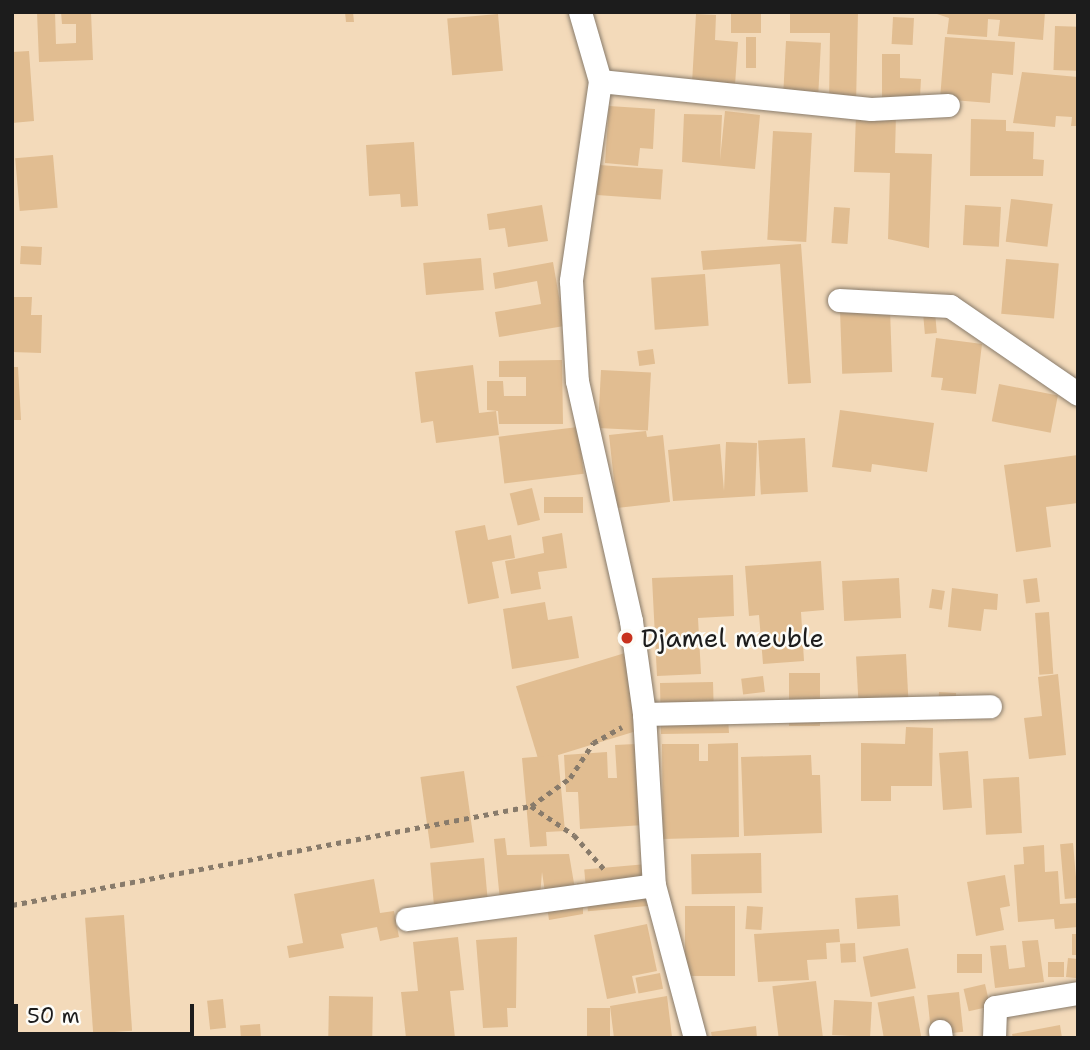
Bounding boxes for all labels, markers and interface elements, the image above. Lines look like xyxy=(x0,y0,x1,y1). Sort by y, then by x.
place label: Djamel meuble xyxy=(641,622,824,654)
marker: Djamel meuble xyxy=(619,630,635,646)
scale bar xyxy=(18,990,198,1034)
text: 50 m xyxy=(27,1002,80,1030)

